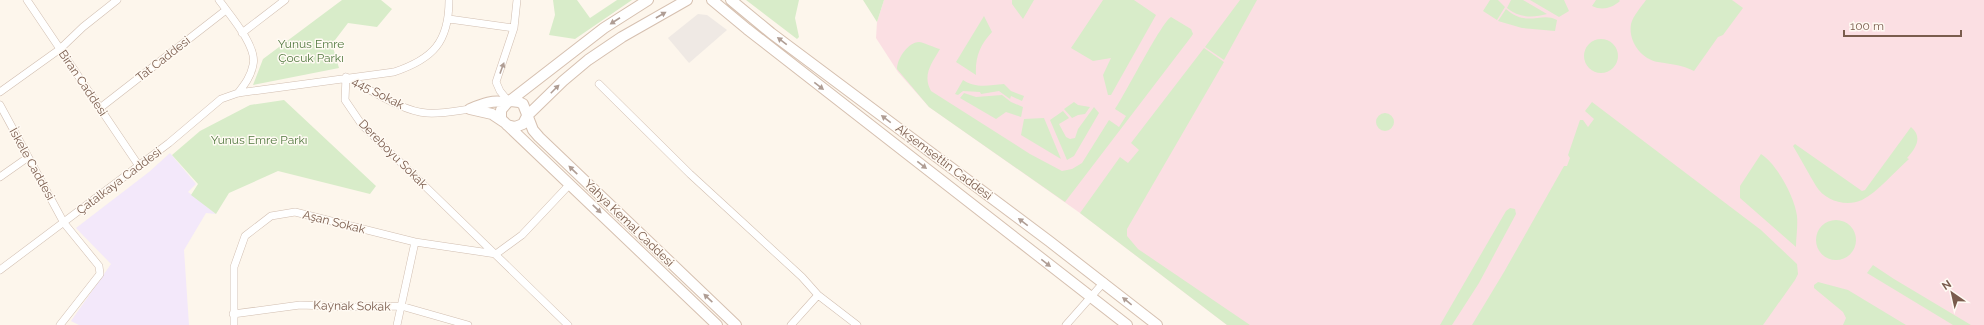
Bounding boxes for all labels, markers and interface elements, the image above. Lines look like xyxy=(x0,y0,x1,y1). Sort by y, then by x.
one-way arrow xyxy=(655,11,667,18)
scale bar xyxy=(1844,12,1961,38)
one-way arrow xyxy=(610,17,620,25)
text: 100 m xyxy=(1850,19,1884,33)
street label: Tat Caddesi xyxy=(133,34,193,84)
park label: Yunus Emre Çocuk Parkı xyxy=(278,37,344,65)
one-way arrow xyxy=(776,37,787,45)
street label: Biran Caddesi xyxy=(56,47,110,119)
one-way arrow xyxy=(499,61,505,73)
street label: 445 Sokak xyxy=(350,74,407,112)
one-way arrow xyxy=(814,81,825,90)
one-way arrow xyxy=(550,84,560,94)
one-way arrow xyxy=(880,115,891,123)
street label: Dereboyu Sokak xyxy=(356,117,431,192)
street label: Akşemsettin Caddesi xyxy=(893,121,995,203)
street label: İskele Caddesi xyxy=(6,125,58,203)
park label: Yunus Emre Parkı xyxy=(211,133,307,147)
street label: Çatalkaya Caddesi xyxy=(74,145,164,217)
one-way arrow xyxy=(916,161,927,170)
one-way arrow xyxy=(568,165,578,175)
street label: Yahya Kemal Caddesi xyxy=(581,177,677,269)
one-way arrow xyxy=(592,204,602,214)
street label: Aşan Sokak xyxy=(301,207,367,237)
one-way arrow xyxy=(1018,218,1029,226)
one-way arrow xyxy=(1040,259,1051,268)
north arrow xyxy=(1932,273,1972,313)
text: N xyxy=(1940,277,1954,293)
one-way arrow xyxy=(703,293,713,303)
one-way arrow xyxy=(1121,296,1132,305)
street label: Kaynak Sokak xyxy=(313,298,391,314)

